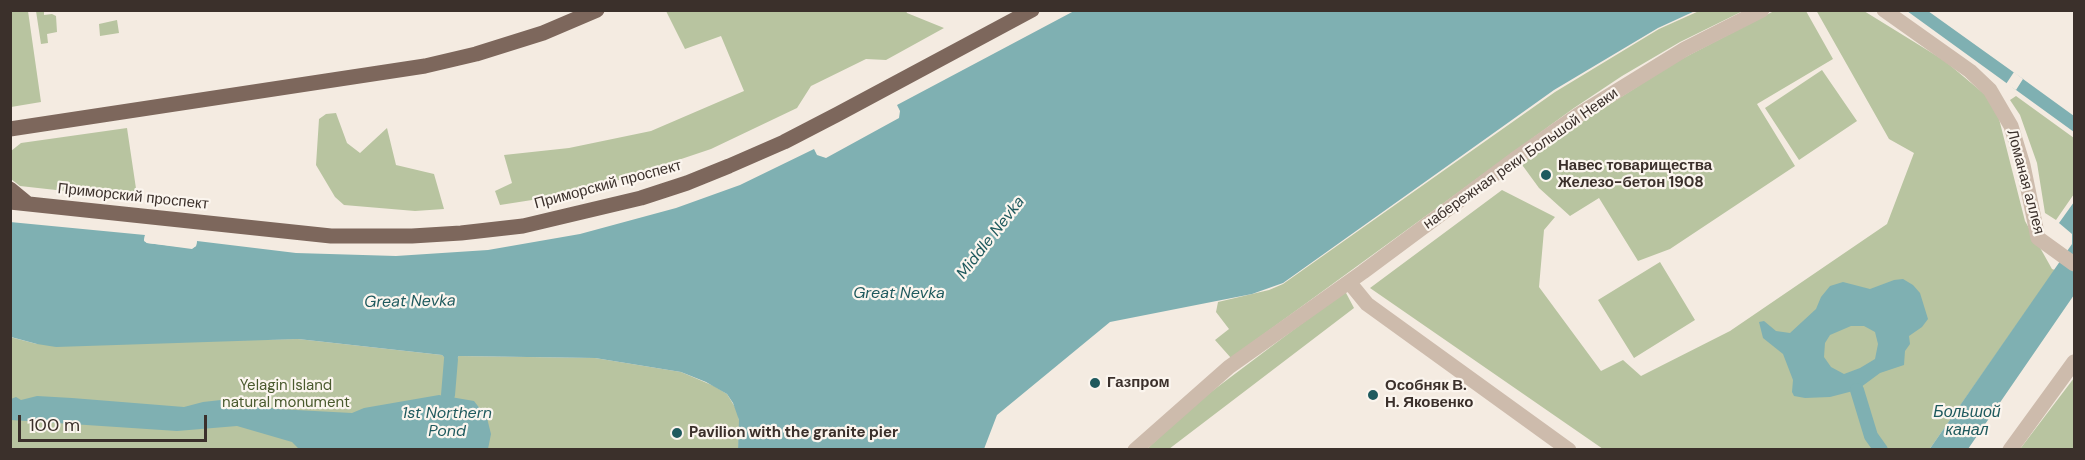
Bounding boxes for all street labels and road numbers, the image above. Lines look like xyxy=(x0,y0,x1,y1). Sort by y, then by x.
street label: набережная реки Большой Невки xyxy=(1420,85,1622,233)
street label: Ломаная аллея xyxy=(2002,128,2048,236)
street label: Приморский проспект xyxy=(532,157,684,213)
street label: Приморский проспект xyxy=(57,180,209,214)

